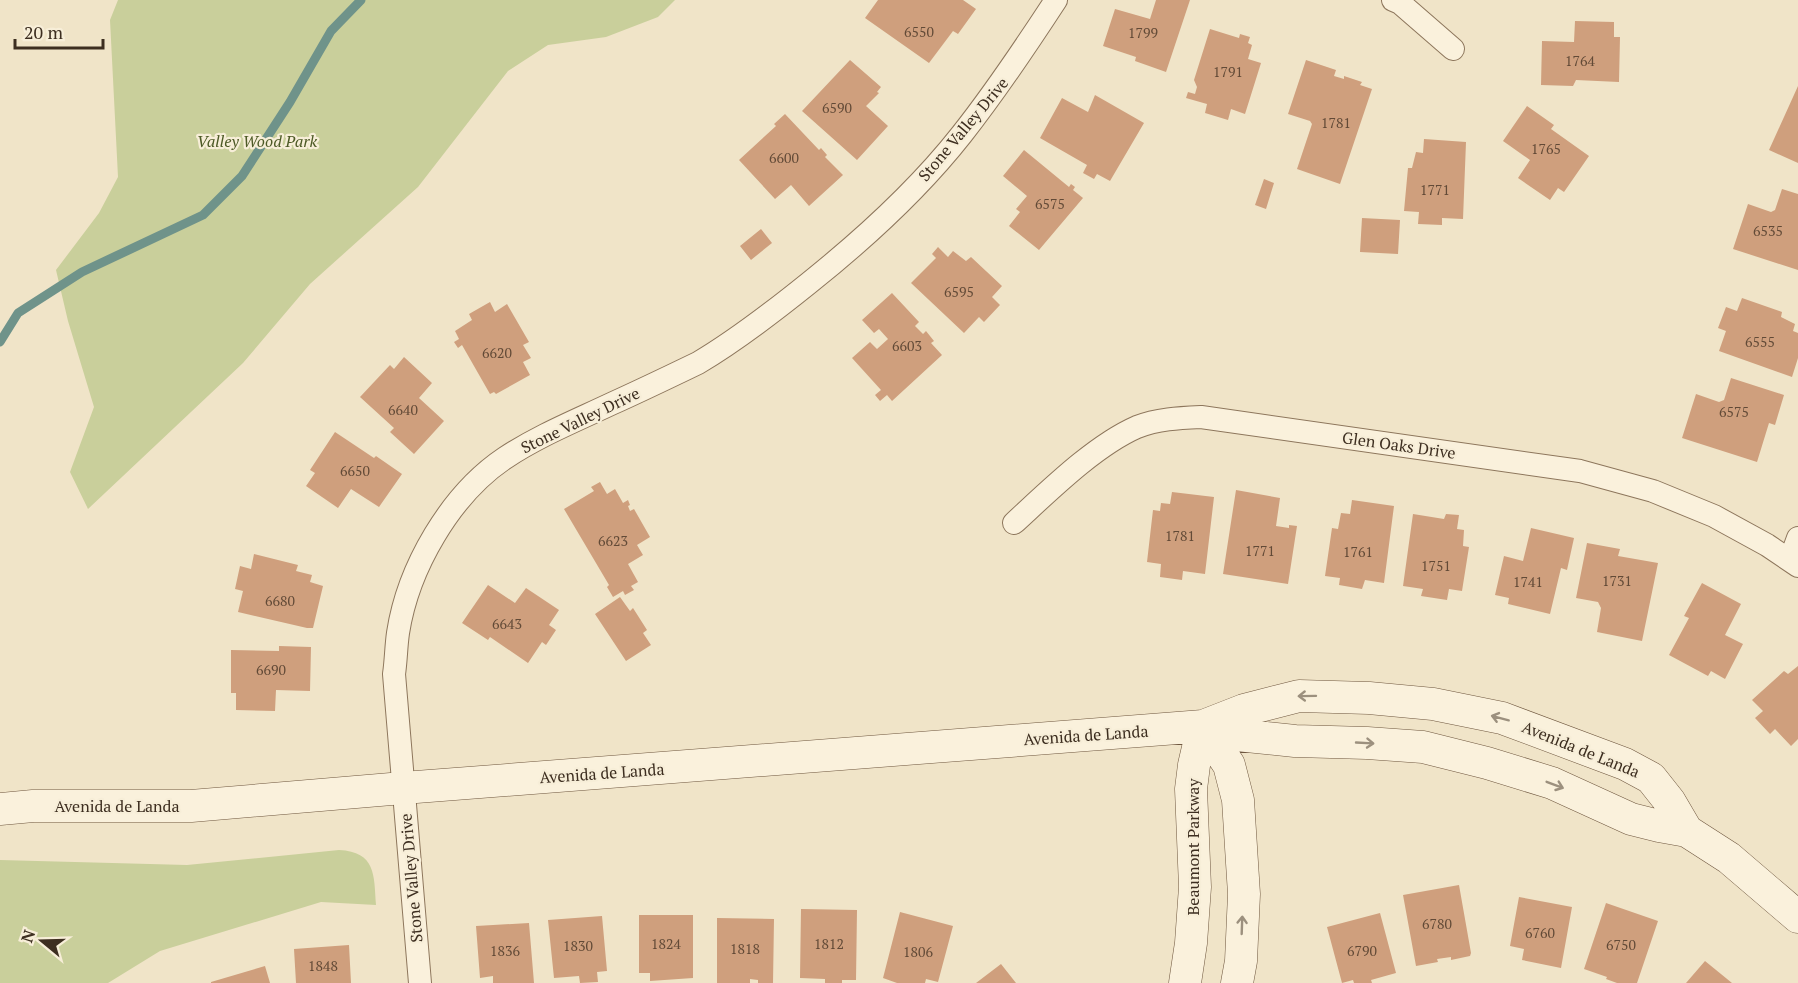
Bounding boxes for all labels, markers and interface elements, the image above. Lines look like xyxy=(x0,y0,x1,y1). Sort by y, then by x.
scale bar xyxy=(15,12,104,50)
text: 20 m xyxy=(24,20,64,44)
house number: 6550 xyxy=(904,22,934,41)
house number: 1799 xyxy=(1128,23,1158,42)
house number: 1764 xyxy=(1565,51,1595,70)
house number: 1791 xyxy=(1213,62,1243,81)
street label: Stone Valley Drive xyxy=(913,72,1013,186)
house number: 6590 xyxy=(822,98,852,117)
house number: 1781 xyxy=(1321,113,1351,132)
park label: Valley Wood Park xyxy=(197,130,317,152)
house number: 1765 xyxy=(1531,139,1561,158)
house number: 6600 xyxy=(769,148,799,167)
house number: 1771 xyxy=(1420,180,1450,199)
house number: 6575 xyxy=(1035,194,1065,213)
house number: 6535 xyxy=(1753,221,1783,240)
house number: 6595 xyxy=(944,282,974,301)
house number: 6555 xyxy=(1745,332,1775,351)
house number: 6603 xyxy=(892,336,922,355)
house number: 6620 xyxy=(482,343,512,362)
street label: Stone Valley Drive xyxy=(517,382,643,458)
house number: 6640 xyxy=(388,400,418,419)
house number: 6575 xyxy=(1719,402,1749,421)
street label: Glen Oaks Drive xyxy=(1341,426,1457,464)
house number: 6650 xyxy=(340,461,370,480)
house number: 1781 xyxy=(1165,526,1195,545)
house number: 6623 xyxy=(598,531,628,550)
house number: 1771 xyxy=(1245,541,1275,560)
house number: 1761 xyxy=(1343,542,1373,561)
house number: 1751 xyxy=(1421,556,1451,575)
house number: 1731 xyxy=(1602,571,1632,590)
house number: 1741 xyxy=(1513,572,1543,591)
house number: 6680 xyxy=(265,591,295,610)
house number: 6643 xyxy=(492,614,522,633)
house number: 6690 xyxy=(256,660,286,679)
one-way arrow xyxy=(1297,690,1317,702)
one-way arrow xyxy=(1491,712,1510,724)
street label: Avenida de Landa xyxy=(1519,715,1643,783)
street label: Avenida de Landa xyxy=(1023,720,1149,750)
one-way arrow xyxy=(1355,737,1375,748)
street label: Avenida de Landa xyxy=(539,758,665,788)
street label: Beaumont Parkway xyxy=(1182,778,1204,915)
one-way arrow xyxy=(1545,780,1564,791)
street label: Avenida de Landa xyxy=(55,795,179,817)
street label: Stone Valley Drive xyxy=(394,812,428,944)
north arrow xyxy=(12,911,72,971)
house number: 6780 xyxy=(1422,914,1452,933)
one-way arrow xyxy=(1237,915,1248,935)
house number: 6760 xyxy=(1525,923,1555,942)
text: N xyxy=(15,927,40,945)
house number: 1824 xyxy=(651,934,681,953)
house number: 1812 xyxy=(814,934,844,953)
house number: 6750 xyxy=(1606,935,1636,954)
house number: 1830 xyxy=(563,936,593,955)
house number: 1818 xyxy=(730,939,760,958)
house number: 1836 xyxy=(490,941,520,960)
house number: 6790 xyxy=(1347,941,1377,960)
house number: 1806 xyxy=(903,942,933,961)
house number: 1848 xyxy=(308,956,338,975)

